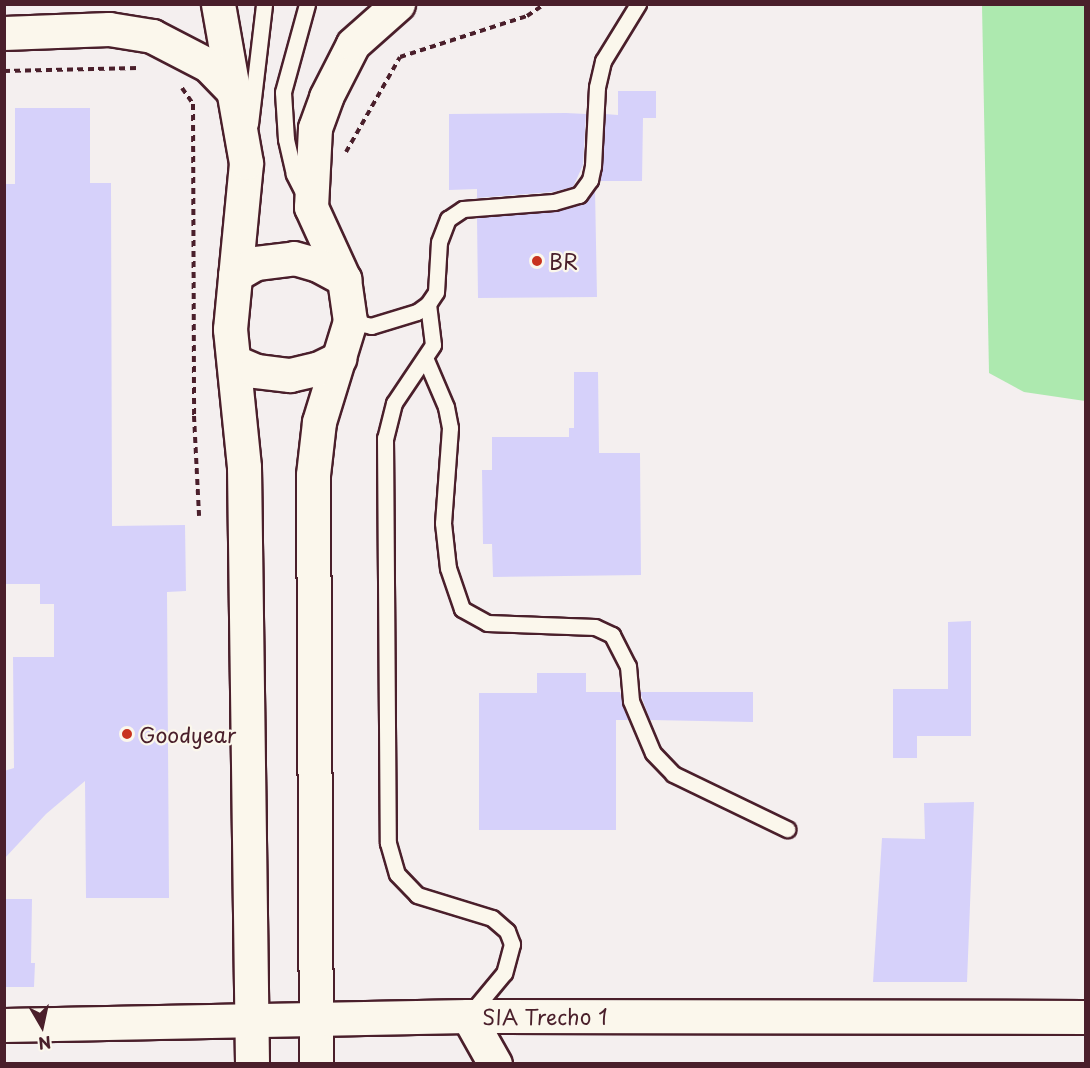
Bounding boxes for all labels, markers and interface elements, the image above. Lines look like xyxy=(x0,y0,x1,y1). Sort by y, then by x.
place label: BR xyxy=(549,248,578,274)
marker: BR xyxy=(530,254,544,268)
place label: Goodyear xyxy=(139,721,236,747)
marker: Goodyear xyxy=(120,727,134,741)
north arrow xyxy=(12,996,72,1056)
street label: SIA Trecho 1 xyxy=(482,1003,608,1029)
text: N xyxy=(37,1031,53,1057)

